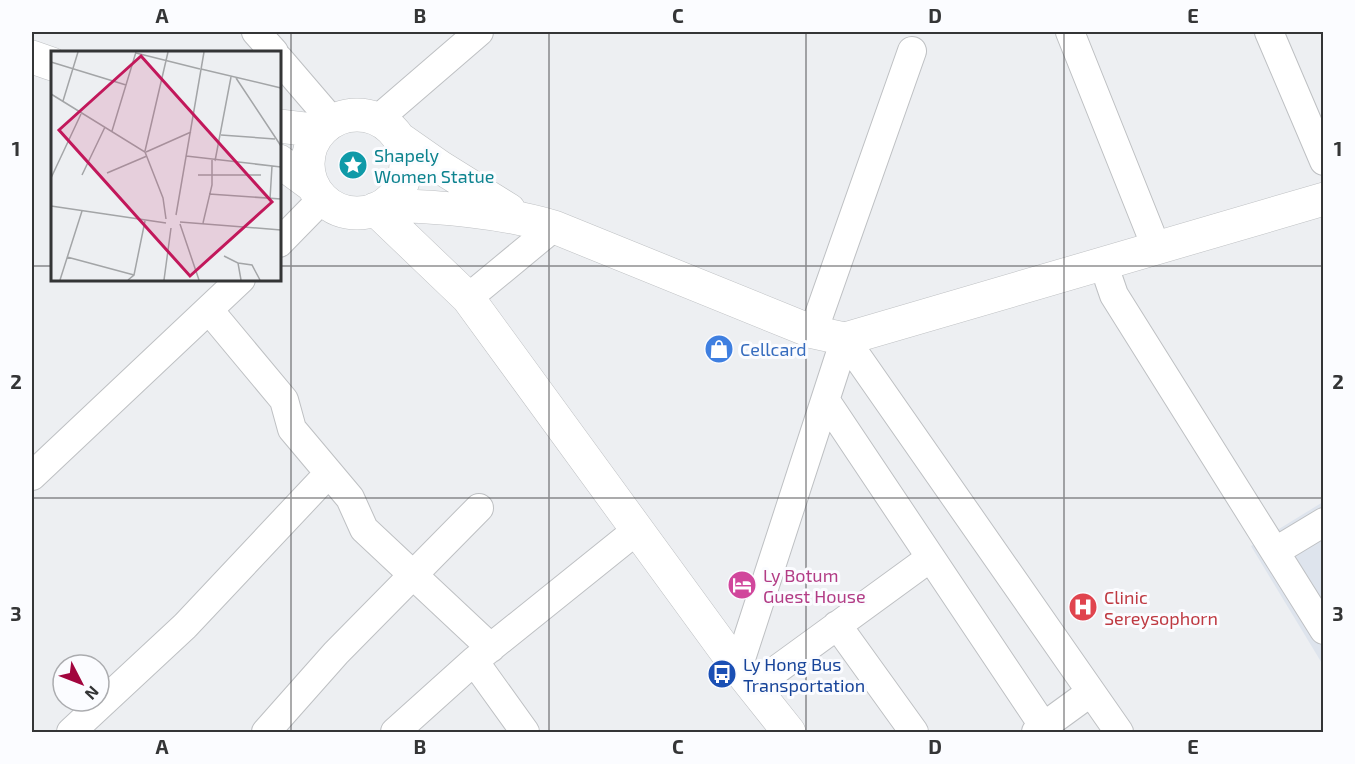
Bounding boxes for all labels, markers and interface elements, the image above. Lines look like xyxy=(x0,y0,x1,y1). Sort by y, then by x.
text: A xyxy=(155,3,169,27)
text: B xyxy=(414,3,426,27)
text: C xyxy=(672,3,684,27)
text: D xyxy=(928,3,942,27)
text: E xyxy=(1187,3,1199,27)
inset map xyxy=(51,51,280,280)
text: 1 xyxy=(12,136,20,160)
text: 1 xyxy=(1334,136,1342,160)
place label: Shapely Women Statue xyxy=(374,144,494,187)
place icon: Shapely Women Statue xyxy=(337,149,369,181)
shop icon: Cellcard xyxy=(703,333,735,365)
place label: Cellcard xyxy=(740,338,807,360)
text: 2 xyxy=(10,369,22,393)
text: 2 xyxy=(1332,369,1344,393)
place label: Ly Botum Guest House xyxy=(763,564,866,607)
hotel icon: Ly Botum Guest House xyxy=(726,569,758,601)
place label: Clinic Sereysophorn xyxy=(1104,586,1218,629)
hospital icon: Clinic Sereysophorn xyxy=(1067,591,1099,623)
text: 3 xyxy=(10,601,22,625)
text: 3 xyxy=(1332,601,1344,625)
north arrow xyxy=(51,653,111,713)
place label: Ly Hong Bus Transportation xyxy=(743,653,865,696)
bus stop icon: Ly Hong Bus Transportation xyxy=(706,658,738,690)
text: N xyxy=(82,683,103,704)
text: A xyxy=(155,734,169,758)
text: B xyxy=(414,734,426,758)
text: C xyxy=(672,734,684,758)
text: D xyxy=(928,734,942,758)
text: E xyxy=(1187,734,1199,758)

